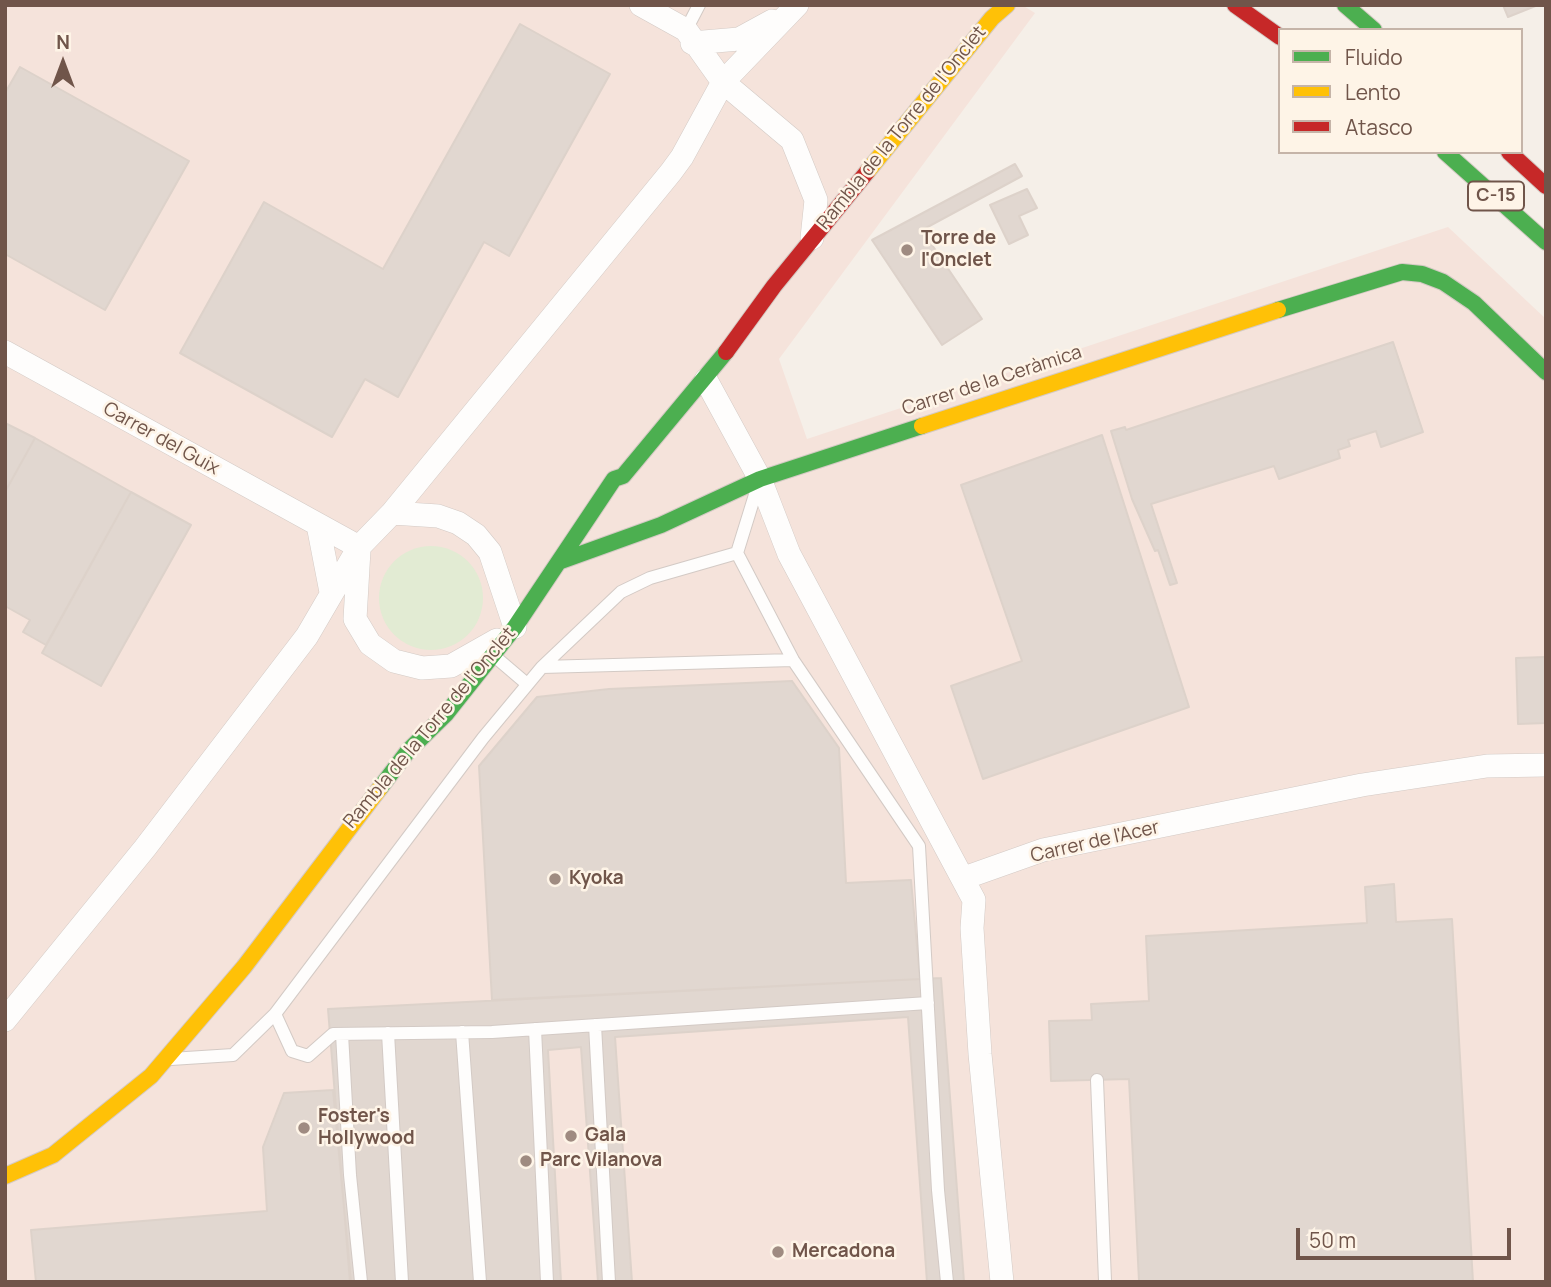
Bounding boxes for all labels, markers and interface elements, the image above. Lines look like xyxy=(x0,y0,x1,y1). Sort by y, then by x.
street label: Rambla de la Torre de l'Onclet xyxy=(813,22,991,234)
north arrow xyxy=(28,28,98,98)
legend xyxy=(1278,28,1523,154)
text: N xyxy=(56,29,70,55)
text: Fluido xyxy=(1345,43,1403,71)
text: Lento xyxy=(1345,78,1401,106)
text: Atasco xyxy=(1345,113,1413,141)
road number: C-15 xyxy=(1468,182,1524,210)
place label: Torre de l'Onclet xyxy=(921,228,996,272)
marker: Torre de l'Onclet xyxy=(899,242,915,258)
street label: Carrer de la Ceràmica xyxy=(899,341,1085,421)
street label: Carrer del Guix xyxy=(99,398,223,480)
street label: Rambla de la Torre de l'Onclet xyxy=(339,623,521,833)
street label: Carrer de l'Acer xyxy=(1028,816,1162,868)
place label: Kyoka xyxy=(569,868,624,890)
marker: Kyoka xyxy=(547,871,563,887)
place label: Foster's Hollywood xyxy=(318,1106,415,1150)
marker: Foster's Hollywood xyxy=(296,1120,312,1136)
place label: Gala xyxy=(585,1125,626,1147)
marker: Gala xyxy=(563,1128,579,1144)
place label: Parc Vilanova xyxy=(540,1150,662,1172)
marker: Parc Vilanova xyxy=(518,1153,534,1169)
scale bar xyxy=(1299,1214,1514,1258)
text: 50 m xyxy=(1309,1226,1356,1254)
place label: Mercadona xyxy=(792,1241,895,1263)
marker: Mercadona xyxy=(770,1244,786,1260)

